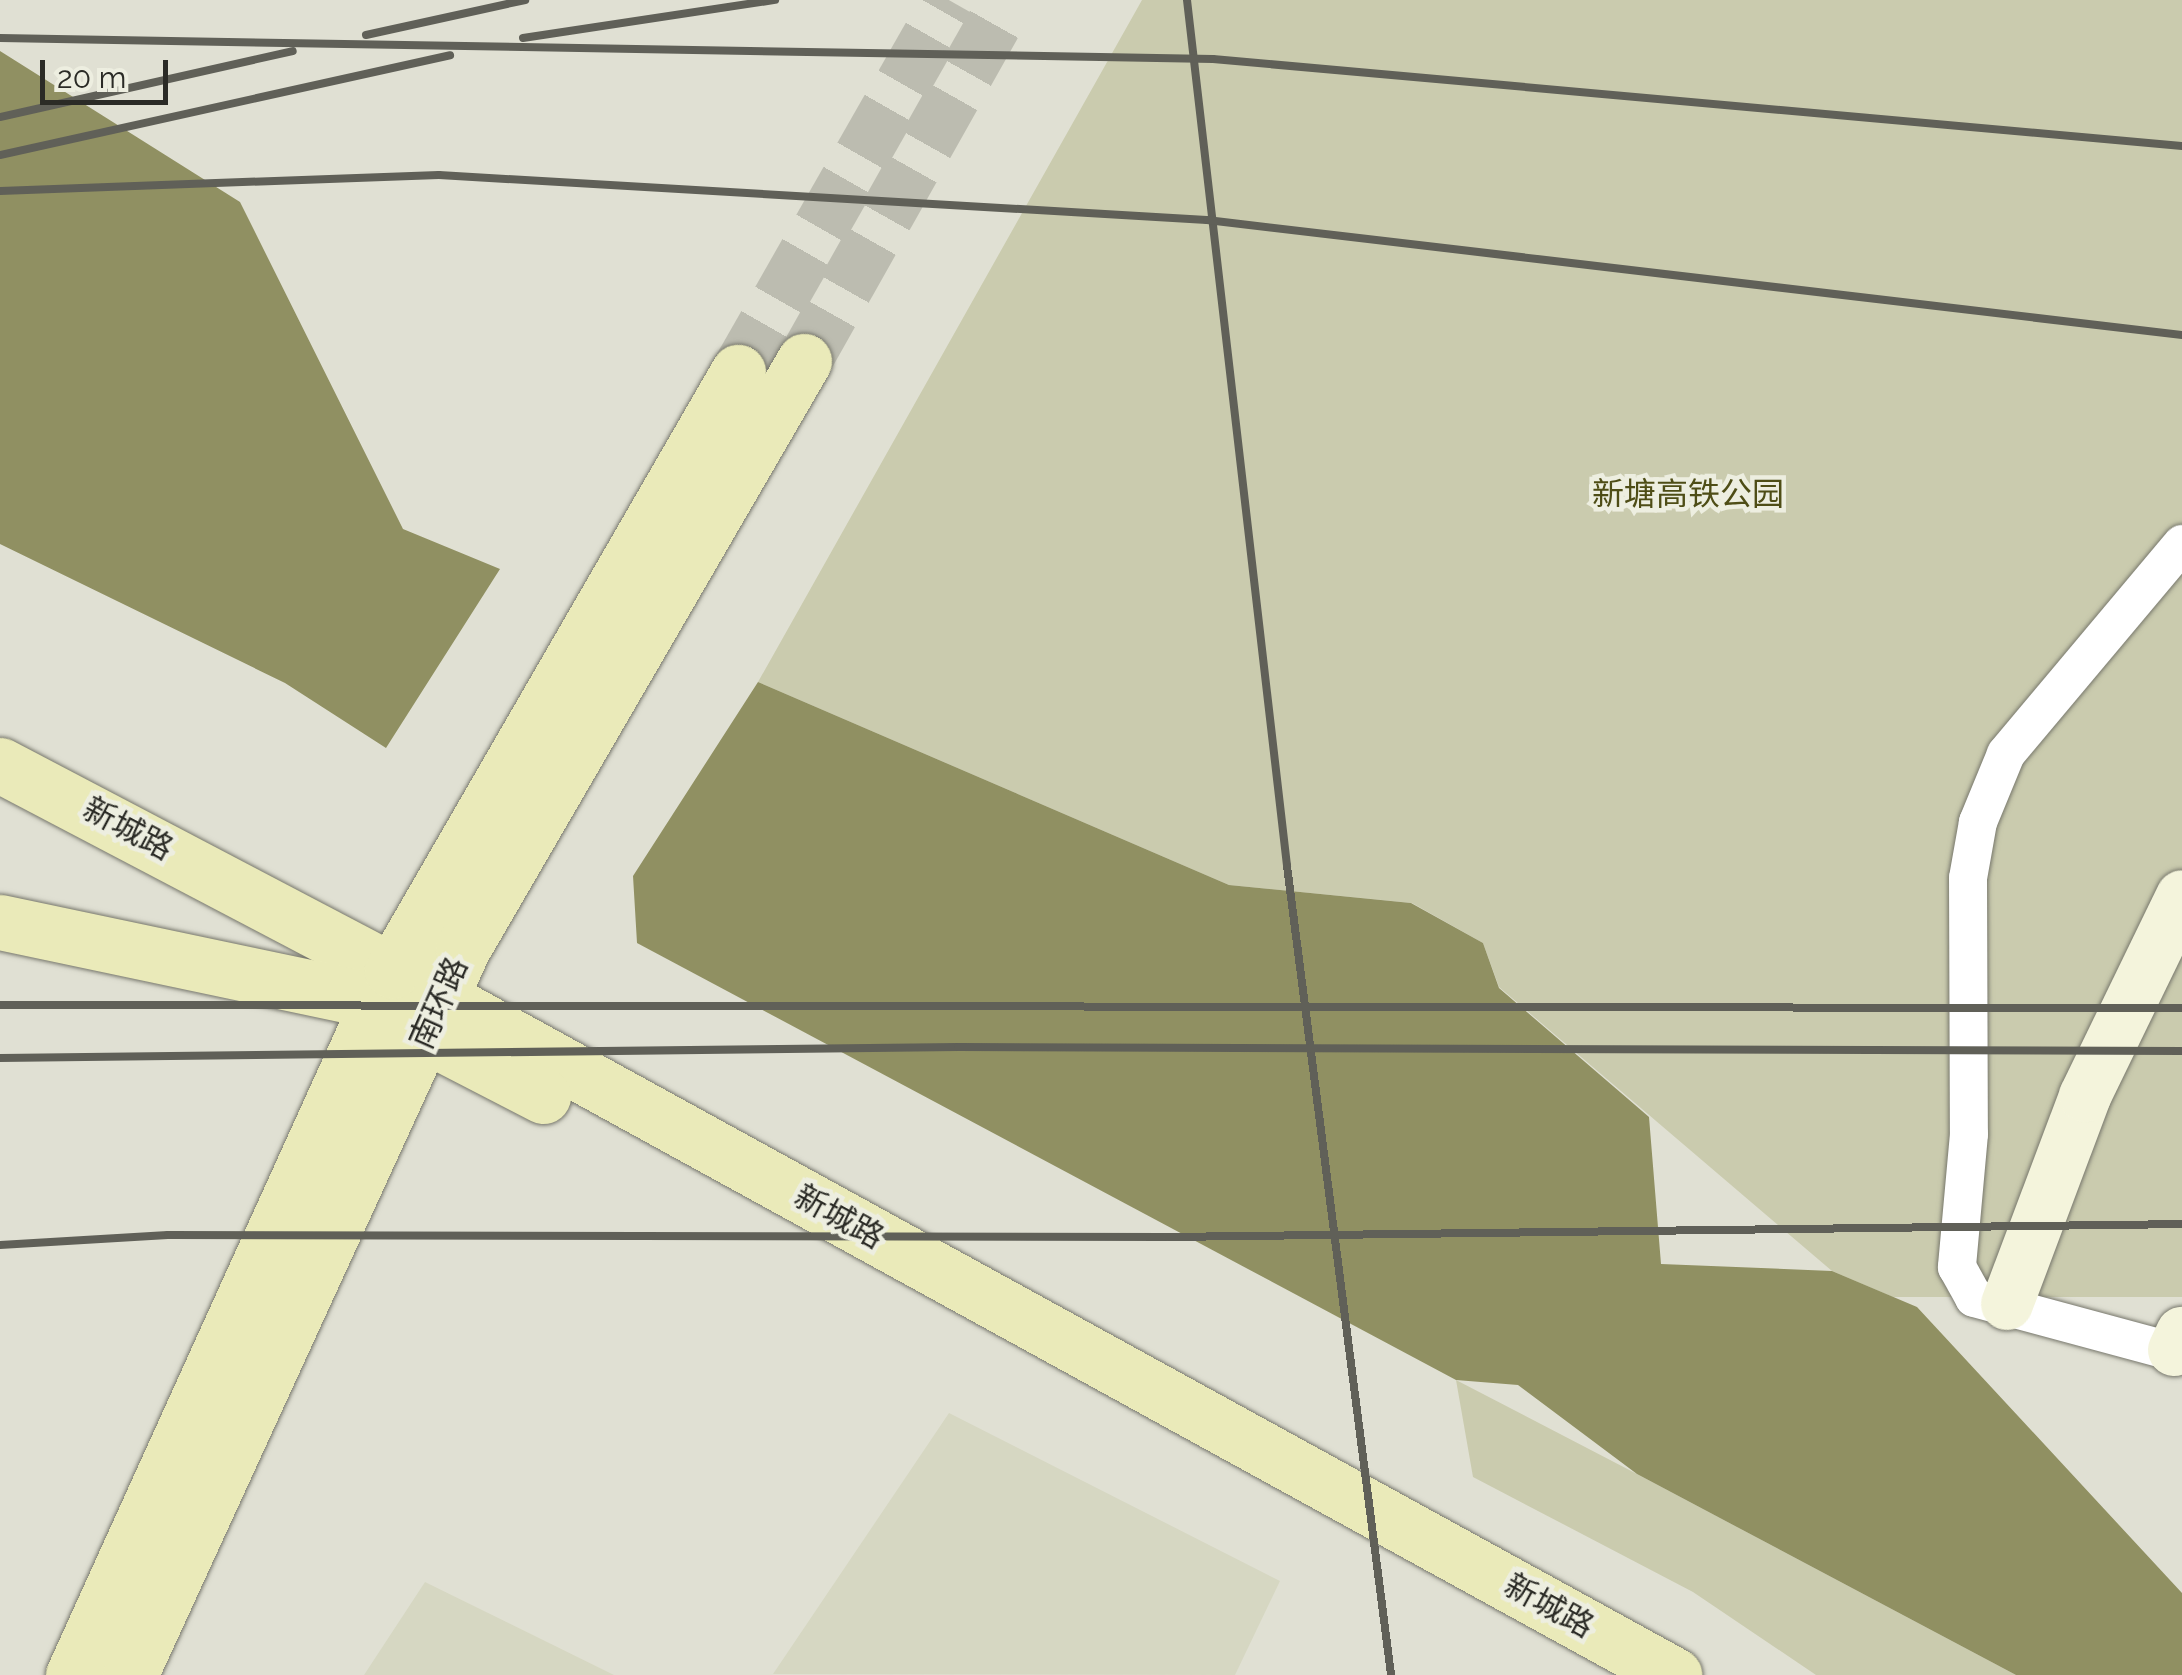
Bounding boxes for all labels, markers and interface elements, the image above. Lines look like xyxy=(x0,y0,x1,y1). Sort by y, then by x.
scale bar xyxy=(45,40,172,102)
text: 20 m xyxy=(57,60,126,95)
park label: 新塘高铁公园 xyxy=(1592,475,1784,513)
street label: 新城路 xyxy=(77,790,179,868)
street label: 南环路 xyxy=(402,951,476,1055)
street label: 新城路 xyxy=(788,1177,890,1257)
street label: 新城路 xyxy=(1498,1566,1600,1646)

